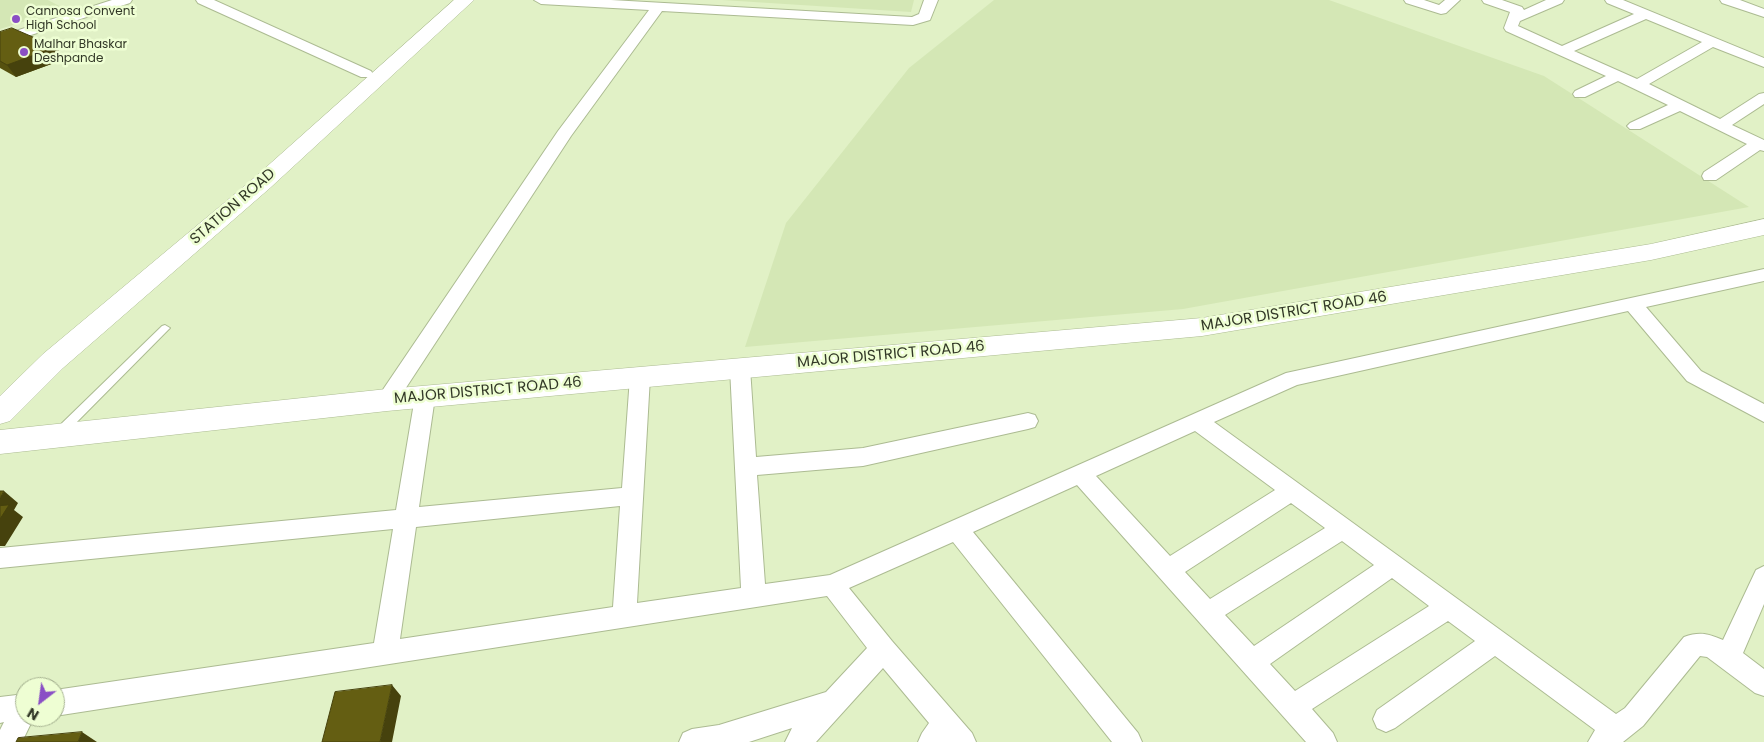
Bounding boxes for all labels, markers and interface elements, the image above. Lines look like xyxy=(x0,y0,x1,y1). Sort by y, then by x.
place label: Cannosa Convent High School xyxy=(26,5,135,33)
marker: Cannosa Convent High School xyxy=(10,13,22,25)
place label: Malhar Bhaskar Deshpande xyxy=(34,38,127,66)
marker: Malhar Bhaskar Deshpande xyxy=(18,46,30,58)
street label: STATION ROAD xyxy=(187,165,279,249)
street label: MAJOR DISTRICT ROAD 46 xyxy=(1200,288,1388,336)
street label: MAJOR DISTRICT ROAD 46 xyxy=(796,338,986,372)
street label: MAJOR DISTRICT ROAD 46 xyxy=(393,374,583,408)
north arrow xyxy=(15,677,65,727)
text: N xyxy=(23,703,43,725)

